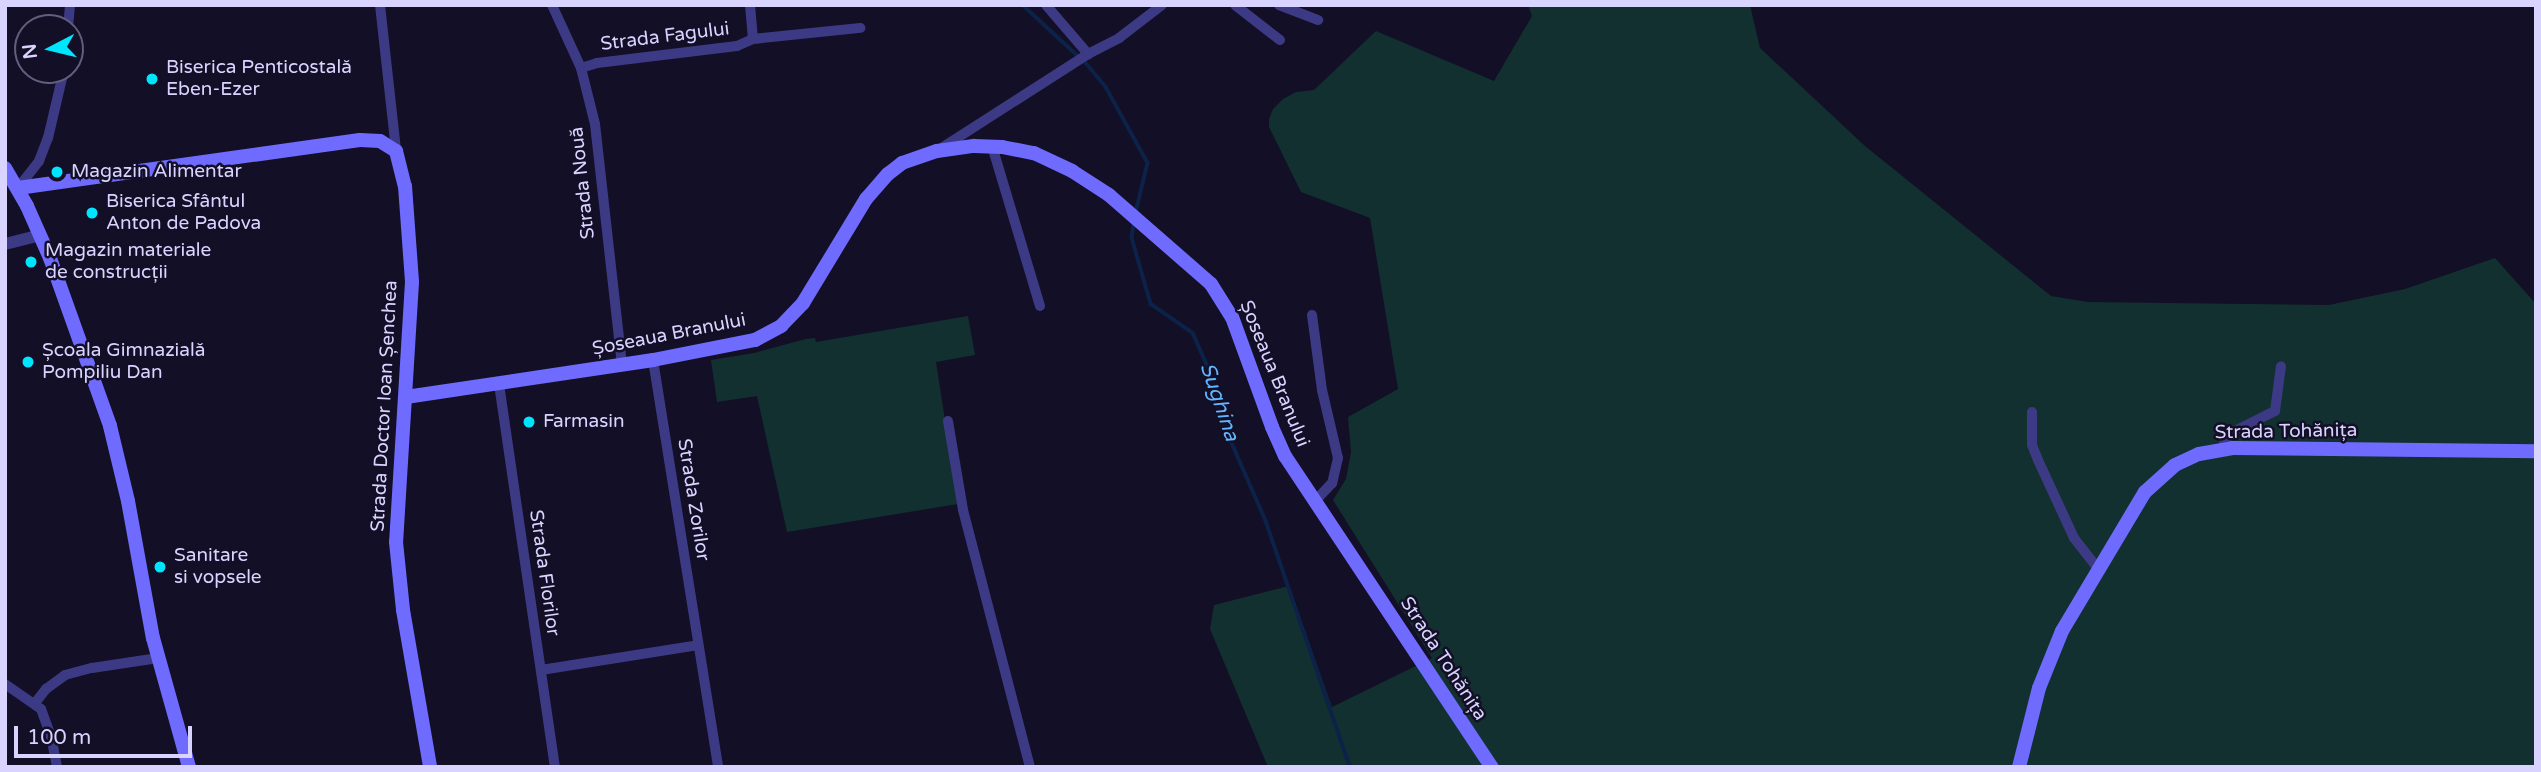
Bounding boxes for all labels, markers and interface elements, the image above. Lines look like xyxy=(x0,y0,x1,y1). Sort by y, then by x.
north arrow xyxy=(14,14,84,84)
street label: Strada Fagului xyxy=(599,18,731,56)
text: N xyxy=(18,42,42,60)
place label: Biserica Penticostală Eben-Ezer xyxy=(166,57,352,101)
marker: Biserica Penticostală Eben-Ezer xyxy=(144,71,160,87)
street label: Strada Nouă xyxy=(566,126,600,240)
place label: Magazin Alimentar xyxy=(71,161,242,183)
marker: Magazin Alimentar xyxy=(49,164,65,180)
place label: Biserica Sfântul Anton de Padova xyxy=(106,191,261,235)
marker: Biserica Sfântul Anton de Padova xyxy=(84,205,100,221)
place label: Magazin materiale de construcții xyxy=(45,240,211,284)
marker: Magazin materiale de construcții xyxy=(23,254,39,270)
street label: Strada Doctor Ioan Șenchea xyxy=(367,280,403,532)
street label: Șoseaua Branului xyxy=(1234,297,1314,451)
street label: Șoseaua Branului xyxy=(590,309,748,361)
place label: Școala Gimnazială Pompiliu Dan xyxy=(42,340,205,384)
marker: Școala Gimnazială Pompiliu Dan xyxy=(20,354,36,370)
water label: Sughina xyxy=(1194,359,1244,445)
place label: Farmasin xyxy=(543,411,625,433)
marker: Farmasin xyxy=(521,414,537,430)
street label: Strada Tohănița xyxy=(2215,419,2357,445)
street label: Strada Zorilor xyxy=(672,437,714,563)
street label: Strada Florilor xyxy=(524,508,564,638)
place label: Sanitare si vopsele xyxy=(174,545,262,589)
marker: Sanitare si vopsele xyxy=(152,559,168,575)
street label: Strada Tohănița xyxy=(1395,593,1491,725)
scale bar xyxy=(18,712,196,756)
text: 100 m xyxy=(27,725,91,750)

